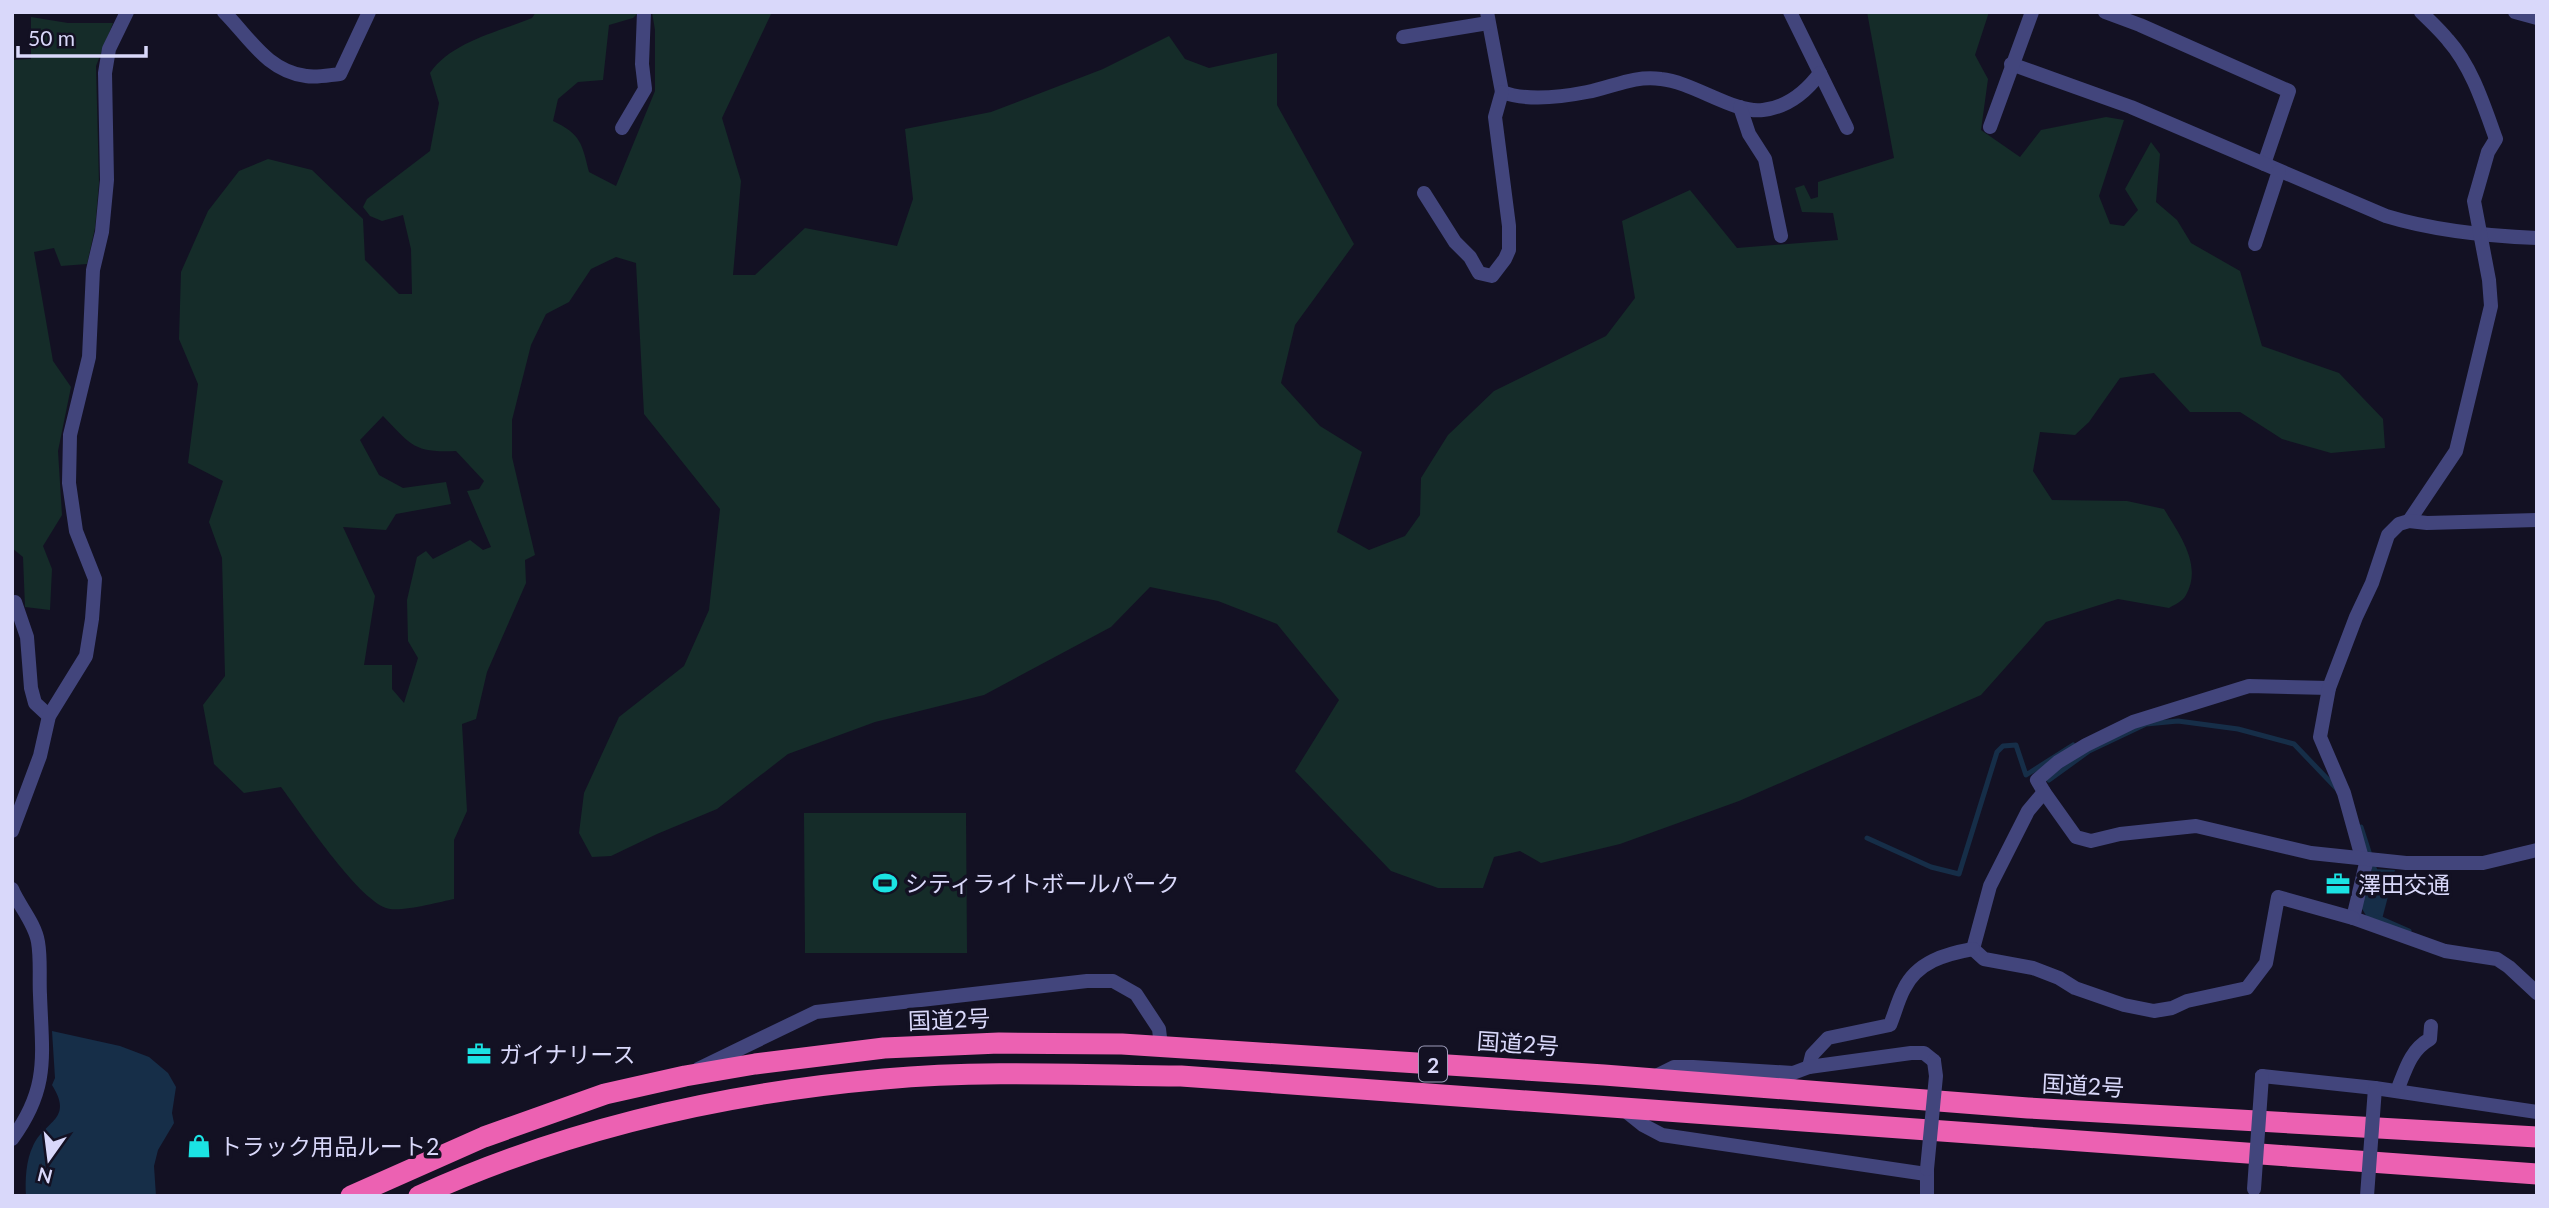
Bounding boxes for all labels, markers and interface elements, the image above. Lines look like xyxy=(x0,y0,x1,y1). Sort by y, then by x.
scale bar xyxy=(18,14,145,58)
text: 50 m xyxy=(28,25,75,50)
sports icon: シティライトボールパーク xyxy=(871,869,899,897)
place label: シティライトボールパーク xyxy=(905,869,1180,897)
office icon: 澤田交通 xyxy=(2324,870,2352,898)
place label: 澤田交通 xyxy=(2358,870,2450,898)
street label: 国道2号 xyxy=(907,1004,991,1034)
street label: 国道2号 xyxy=(1476,1026,1560,1060)
office icon: ガイナリース xyxy=(465,1040,493,1068)
place label: ガイナリース xyxy=(499,1040,635,1068)
road number: 2 xyxy=(1419,1046,1447,1082)
street label: 国道2号 xyxy=(2041,1069,2125,1101)
north arrow xyxy=(14,1124,84,1194)
shop icon: トラック用品ルート2 xyxy=(185,1132,213,1160)
place label: トラック用品ルート2 xyxy=(219,1132,439,1160)
text: N xyxy=(35,1163,55,1189)

